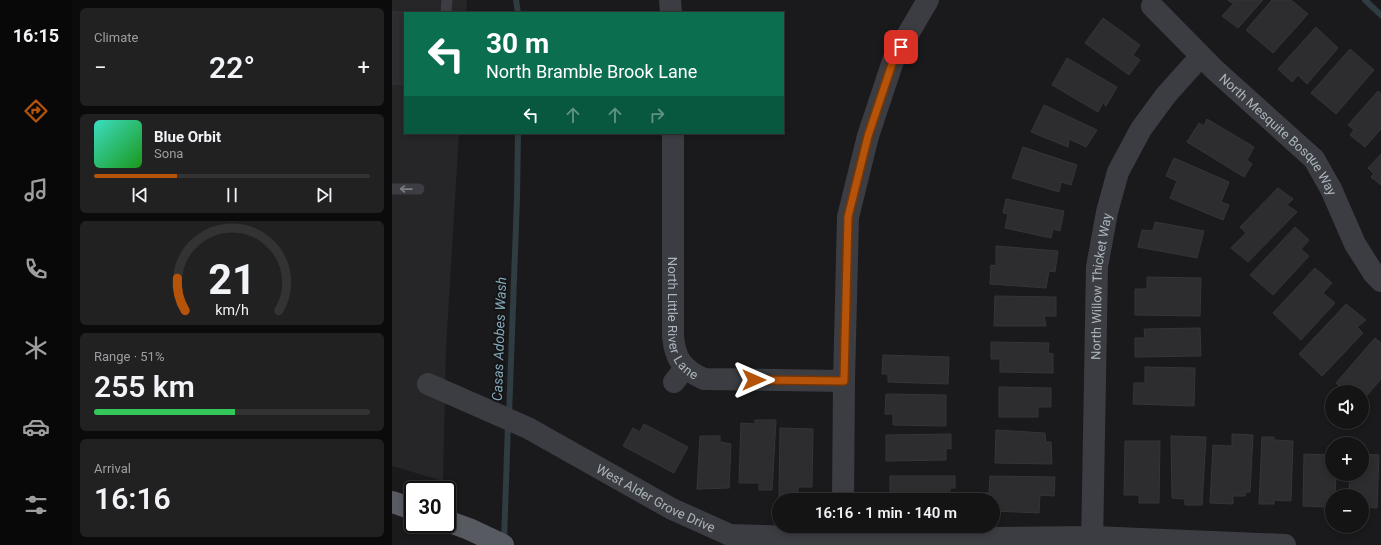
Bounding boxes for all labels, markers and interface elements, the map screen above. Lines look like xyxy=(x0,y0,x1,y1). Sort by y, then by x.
text: 16:15 xyxy=(13,25,59,46)
text: 30 m xyxy=(486,27,549,60)
icon: left xyxy=(420,28,472,80)
text: Climate xyxy=(94,30,138,45)
pin xyxy=(884,30,918,64)
icon: arrive xyxy=(890,36,912,58)
text: 22° xyxy=(209,50,255,85)
text: − xyxy=(94,55,107,80)
text: + xyxy=(358,55,370,80)
text: North Bramble Brook Lane xyxy=(486,61,697,82)
street label: North Mesquite Bosque Way xyxy=(1217,70,1340,197)
icon: directions xyxy=(22,97,50,125)
icon: left xyxy=(520,104,542,126)
icon: ahead xyxy=(562,104,584,126)
icon: ahead xyxy=(604,104,626,126)
icon: right xyxy=(646,104,668,126)
text: Blue Orbit xyxy=(154,128,221,146)
text: Sona xyxy=(154,146,183,161)
icon: music xyxy=(22,176,50,204)
icon: previous xyxy=(129,184,151,206)
icon: pause xyxy=(221,184,243,206)
icon: next xyxy=(313,184,335,206)
one-way arrow xyxy=(400,185,413,193)
street label: North Willow Thicket Way xyxy=(1088,212,1114,360)
text: 21 xyxy=(208,254,256,303)
icon: phone xyxy=(22,255,50,283)
street label: North Little River Lane xyxy=(666,257,701,382)
water label: Casas Adobes Wash xyxy=(489,277,509,401)
text: km/h xyxy=(215,301,249,317)
icon: climate xyxy=(22,334,50,362)
text: Range · 51% xyxy=(94,349,164,364)
position arrow xyxy=(733,359,775,401)
text: 255 km xyxy=(94,369,195,404)
map controls xyxy=(1325,385,1369,533)
button: sound xyxy=(1325,385,1369,429)
icon: car xyxy=(22,413,50,441)
button: + xyxy=(1325,437,1369,481)
text: Arrival xyxy=(94,461,131,476)
street label: West Alder Grove Drive xyxy=(594,461,718,535)
text: 16:16 xyxy=(94,481,171,516)
speed limit sign: 30 xyxy=(404,481,456,533)
button: − xyxy=(1325,489,1369,533)
icon: filters xyxy=(22,491,50,519)
text: 16:16 · 1 min · 140 m xyxy=(815,504,957,522)

